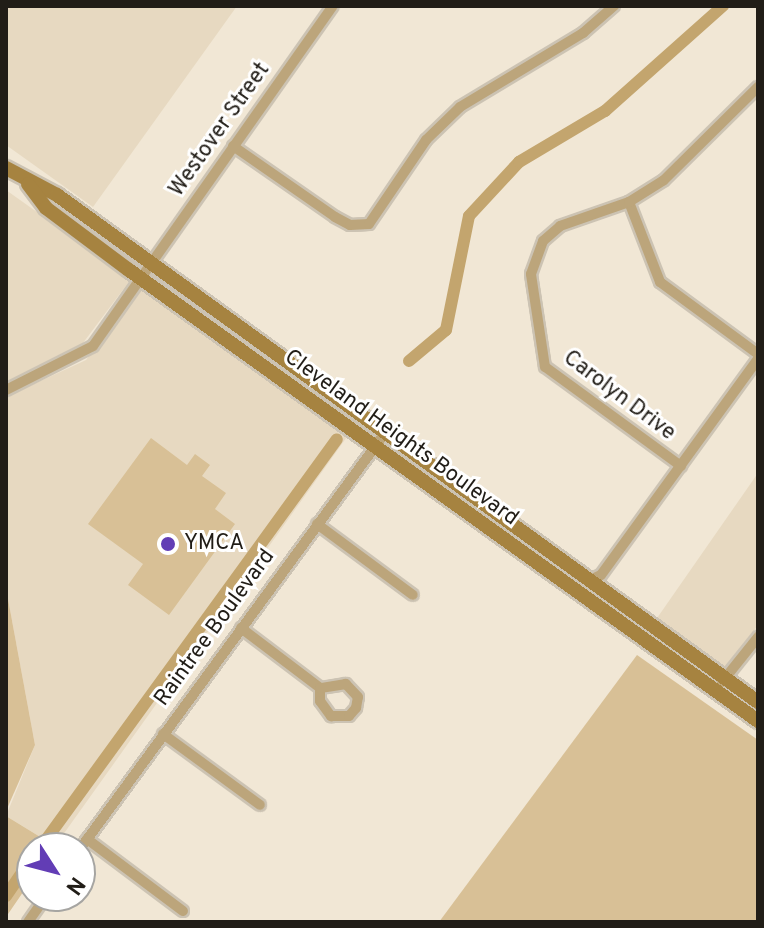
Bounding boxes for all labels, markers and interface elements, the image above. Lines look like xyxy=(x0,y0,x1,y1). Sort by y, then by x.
street label: Westover Street xyxy=(164,58,276,202)
street label: Cleveland Heights Boulevard xyxy=(279,344,523,532)
street label: Carolyn Drive xyxy=(558,345,680,447)
place label: YMCA xyxy=(184,531,244,557)
marker: YMCA xyxy=(159,535,177,553)
street label: Raintree Boulevard xyxy=(149,544,281,712)
north arrow xyxy=(16,832,96,912)
text: N xyxy=(59,871,90,900)

